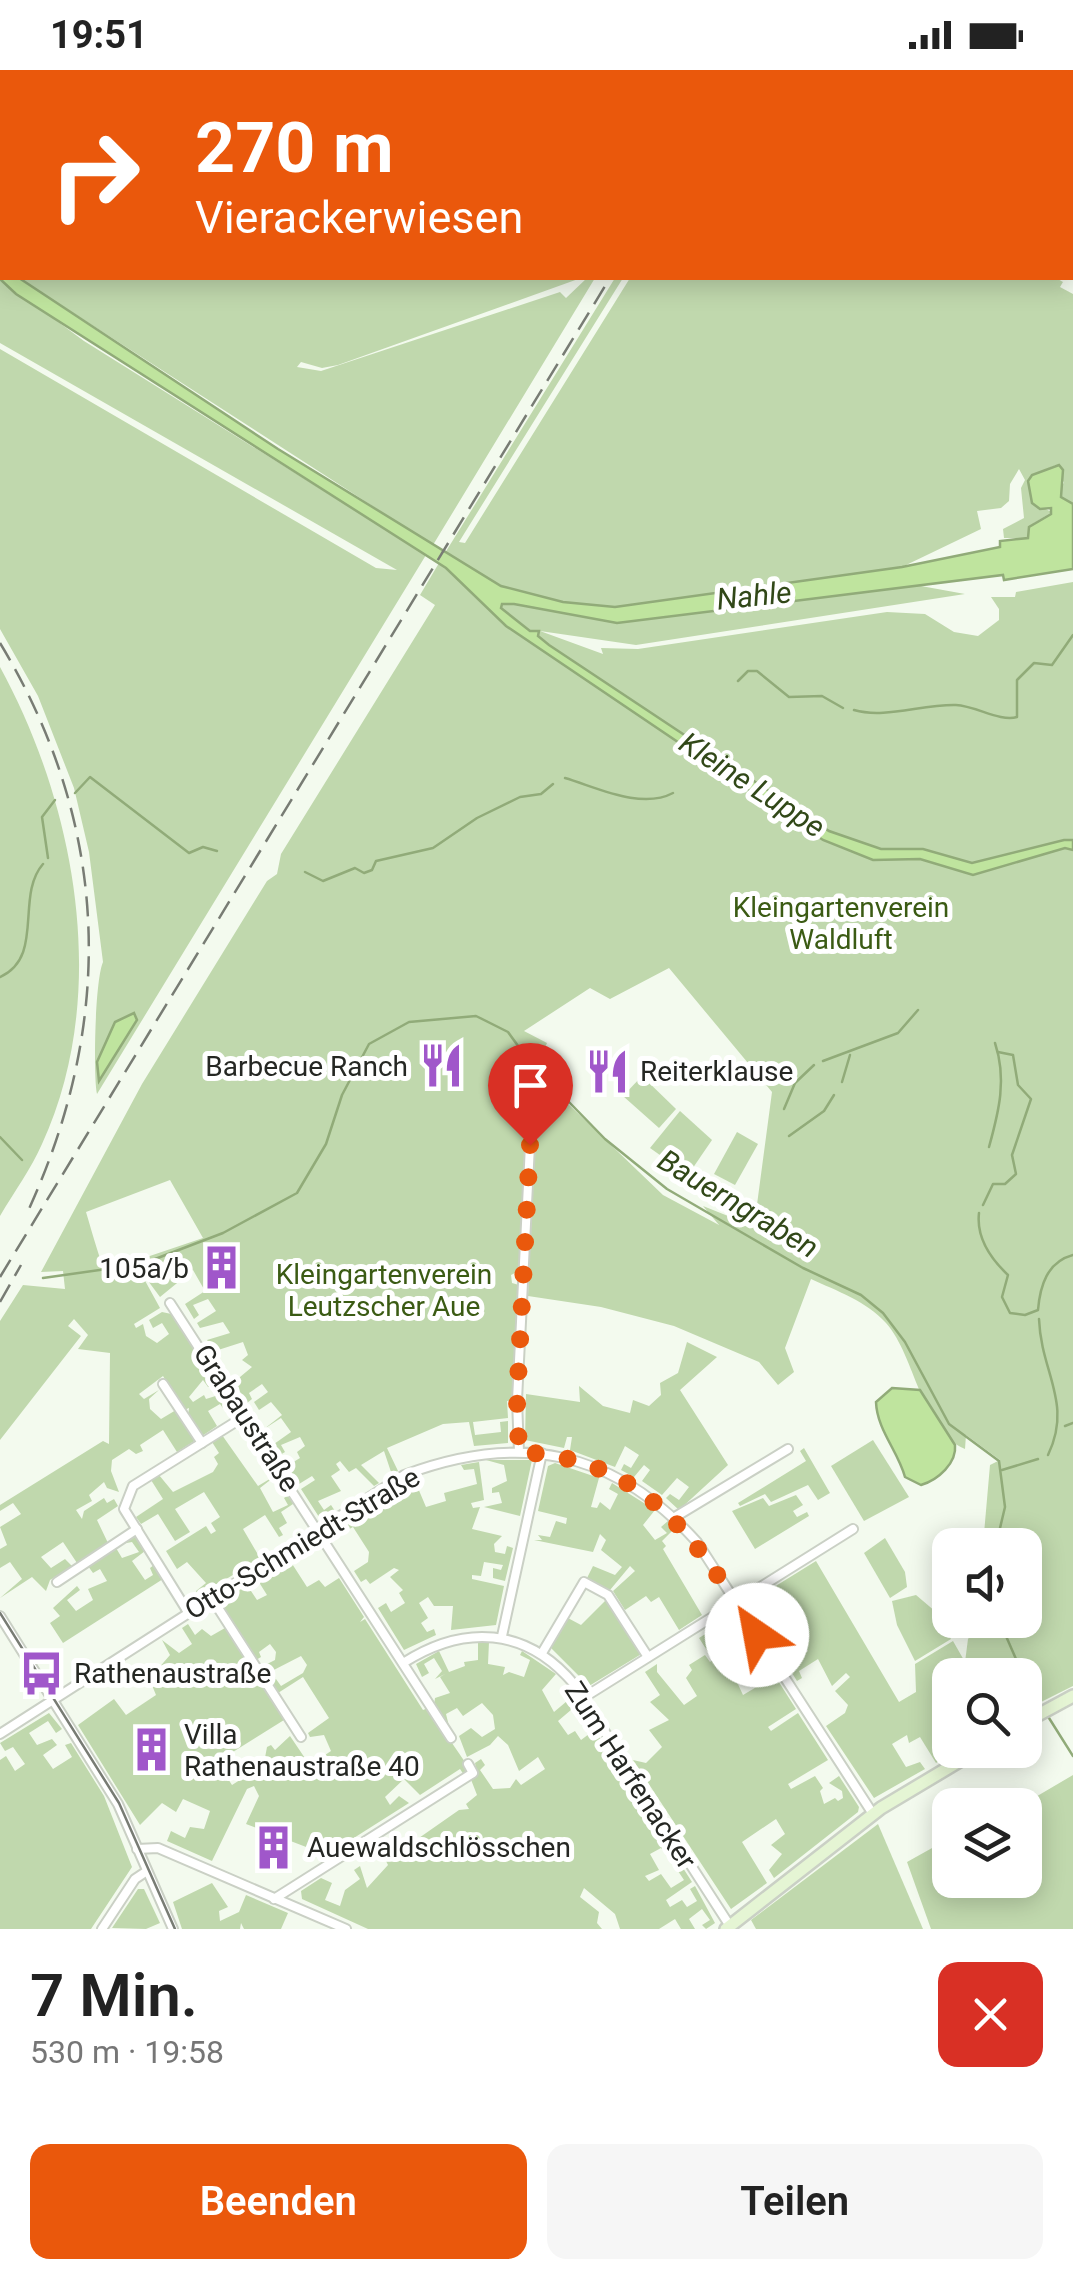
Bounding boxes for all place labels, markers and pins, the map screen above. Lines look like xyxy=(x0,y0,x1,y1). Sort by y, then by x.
restaurant icon: Barbecue Ranch xyxy=(417,1042,465,1090)
pin xyxy=(488,1043,573,1146)
restaurant icon: Reiterklause xyxy=(583,1047,631,1095)
place label: Barbecue Ranch xyxy=(205,1050,408,1083)
place label: Reiterklause xyxy=(640,1055,793,1088)
building icon: 105a/b xyxy=(198,1244,246,1292)
place label: 105a/b xyxy=(99,1252,189,1285)
bus stop icon: Rathenaustraße xyxy=(17,1649,65,1697)
place label: Rathenaustraße xyxy=(74,1657,271,1690)
place label: Villa Rathenaustraße 40 xyxy=(184,1718,420,1783)
building icon: Villa Rathenaustraße 40 xyxy=(127,1726,175,1774)
building icon: Auewaldschlösschen xyxy=(250,1823,298,1871)
place label: Auewaldschlösschen xyxy=(307,1831,571,1864)

